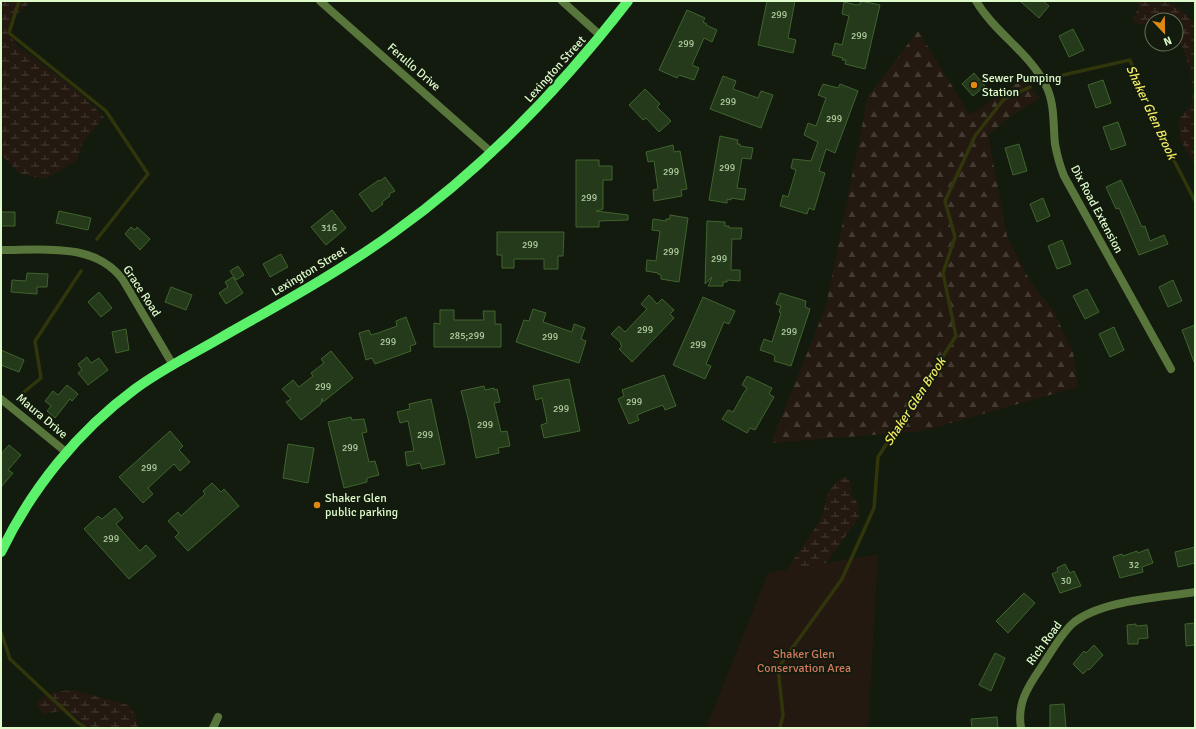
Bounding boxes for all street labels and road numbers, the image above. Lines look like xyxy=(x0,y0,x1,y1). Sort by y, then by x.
street label: Lexington Street xyxy=(522,33,589,106)
street label: Ferullo Drive xyxy=(384,40,443,94)
street label: Dix Road Extension xyxy=(1067,163,1126,256)
street label: Lexington Street xyxy=(269,243,349,300)
street label: Grace Road xyxy=(119,263,164,320)
street label: Maura Drive xyxy=(13,391,70,442)
street label: Rich Road xyxy=(1023,618,1065,668)

